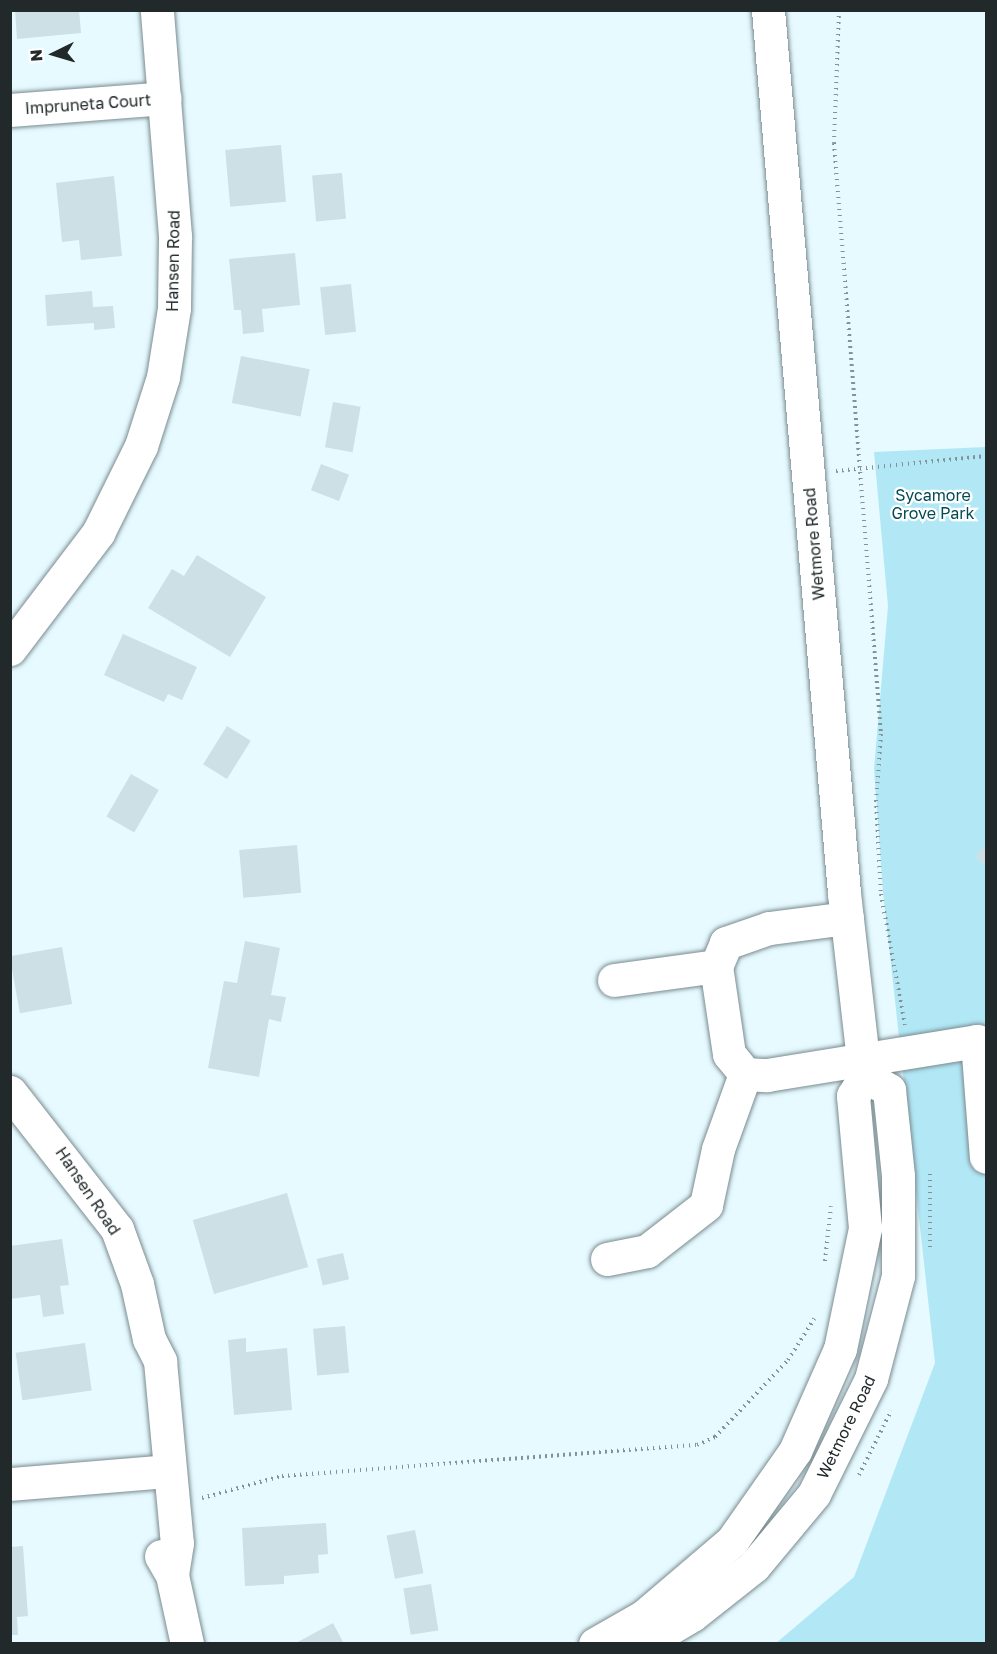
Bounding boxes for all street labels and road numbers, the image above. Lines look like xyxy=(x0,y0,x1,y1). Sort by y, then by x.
street label: Impruneta Court xyxy=(24,90,152,118)
street label: Hansen Road xyxy=(163,210,183,312)
street label: Wetmore Road xyxy=(800,487,828,601)
street label: Hansen Road xyxy=(52,1143,124,1239)
street label: Wetmore Road xyxy=(813,1372,879,1482)

